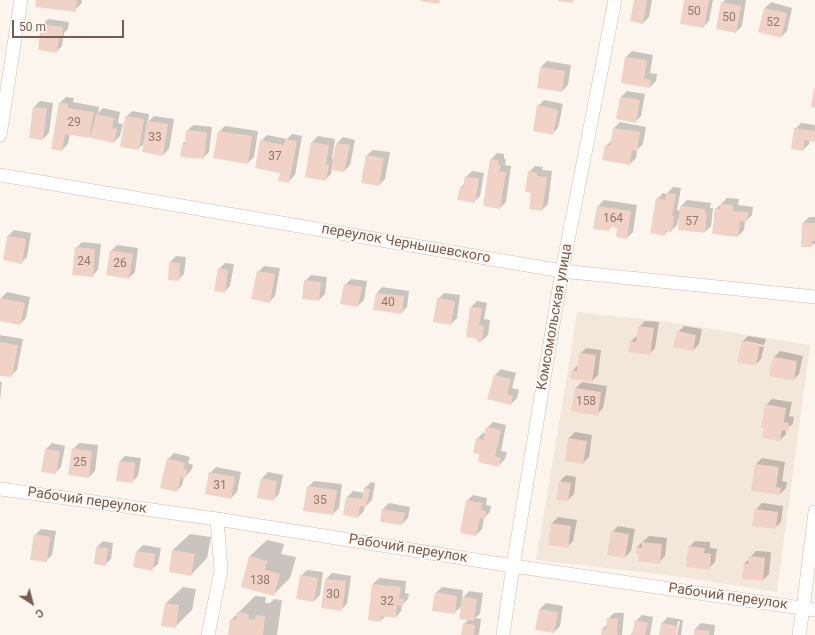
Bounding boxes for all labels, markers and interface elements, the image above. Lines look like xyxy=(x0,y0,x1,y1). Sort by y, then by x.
house number: 50 xyxy=(687,5,701,19)
house number: 50 xyxy=(722,11,736,25)
scale bar xyxy=(14,12,126,38)
house number: 52 xyxy=(766,16,780,30)
text: 50 m xyxy=(19,20,46,34)
house number: 29 xyxy=(67,116,81,130)
house number: 33 xyxy=(148,131,162,145)
house number: 37 xyxy=(268,150,282,164)
house number: 164 xyxy=(603,212,623,226)
house number: 57 xyxy=(685,215,699,229)
street label: переулок Чернышевского xyxy=(320,221,492,267)
street label: Комсомольская улица xyxy=(534,242,576,392)
house number: 24 xyxy=(77,255,91,269)
house number: 26 xyxy=(113,257,127,271)
house number: 40 xyxy=(381,296,395,310)
house number: 158 xyxy=(576,395,596,409)
house number: 25 xyxy=(73,456,87,470)
house number: 31 xyxy=(213,479,227,493)
street label: Рабочий переулок xyxy=(26,484,148,518)
house number: 35 xyxy=(313,494,327,508)
street label: Рабочий переулок xyxy=(347,531,469,567)
house number: 138 xyxy=(250,574,270,588)
street label: Рабочий переулок xyxy=(667,580,789,614)
north arrow xyxy=(12,583,52,623)
house number: 30 xyxy=(326,588,340,602)
house number: 32 xyxy=(380,595,394,609)
text: С xyxy=(33,606,46,620)

